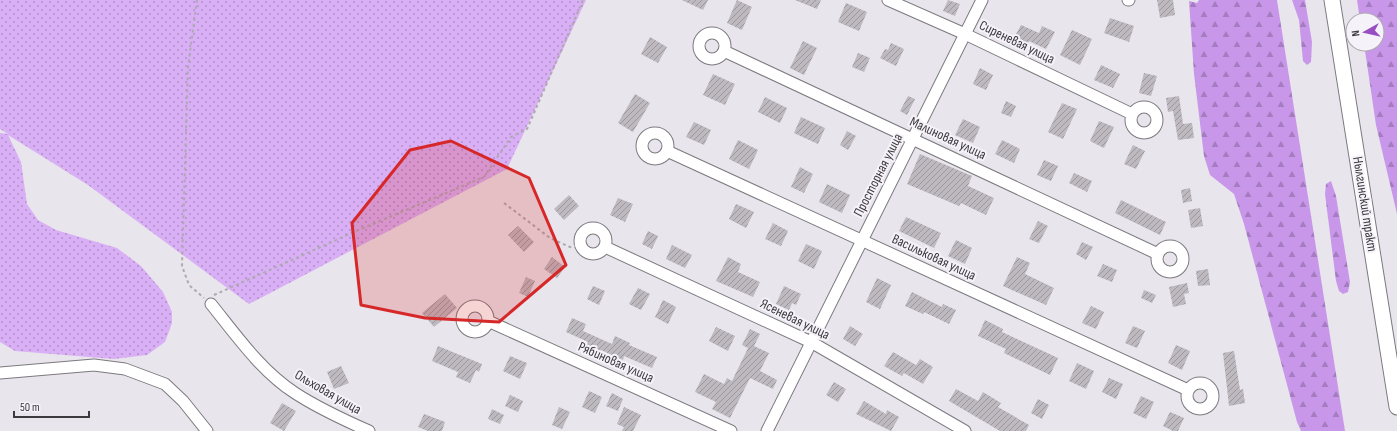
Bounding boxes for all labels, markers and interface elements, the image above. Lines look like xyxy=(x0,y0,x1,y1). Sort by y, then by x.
north arrow xyxy=(1345,12,1385,52)
street label: Сиреневая улица xyxy=(977,16,1057,68)
text: N xyxy=(1349,29,1362,37)
street label: Малиновая улица xyxy=(907,113,989,163)
street label: Просторная улица xyxy=(850,131,906,219)
street label: Нылгинский тракт xyxy=(1349,155,1381,253)
street label: Васильковая улица xyxy=(889,230,979,284)
street label: Ясеневая улица xyxy=(757,295,833,343)
street label: Рябиновая улица xyxy=(576,338,656,386)
street label: Ольховая улица xyxy=(292,366,364,418)
scale bar xyxy=(14,393,89,419)
text: 50 m xyxy=(20,400,40,415)

